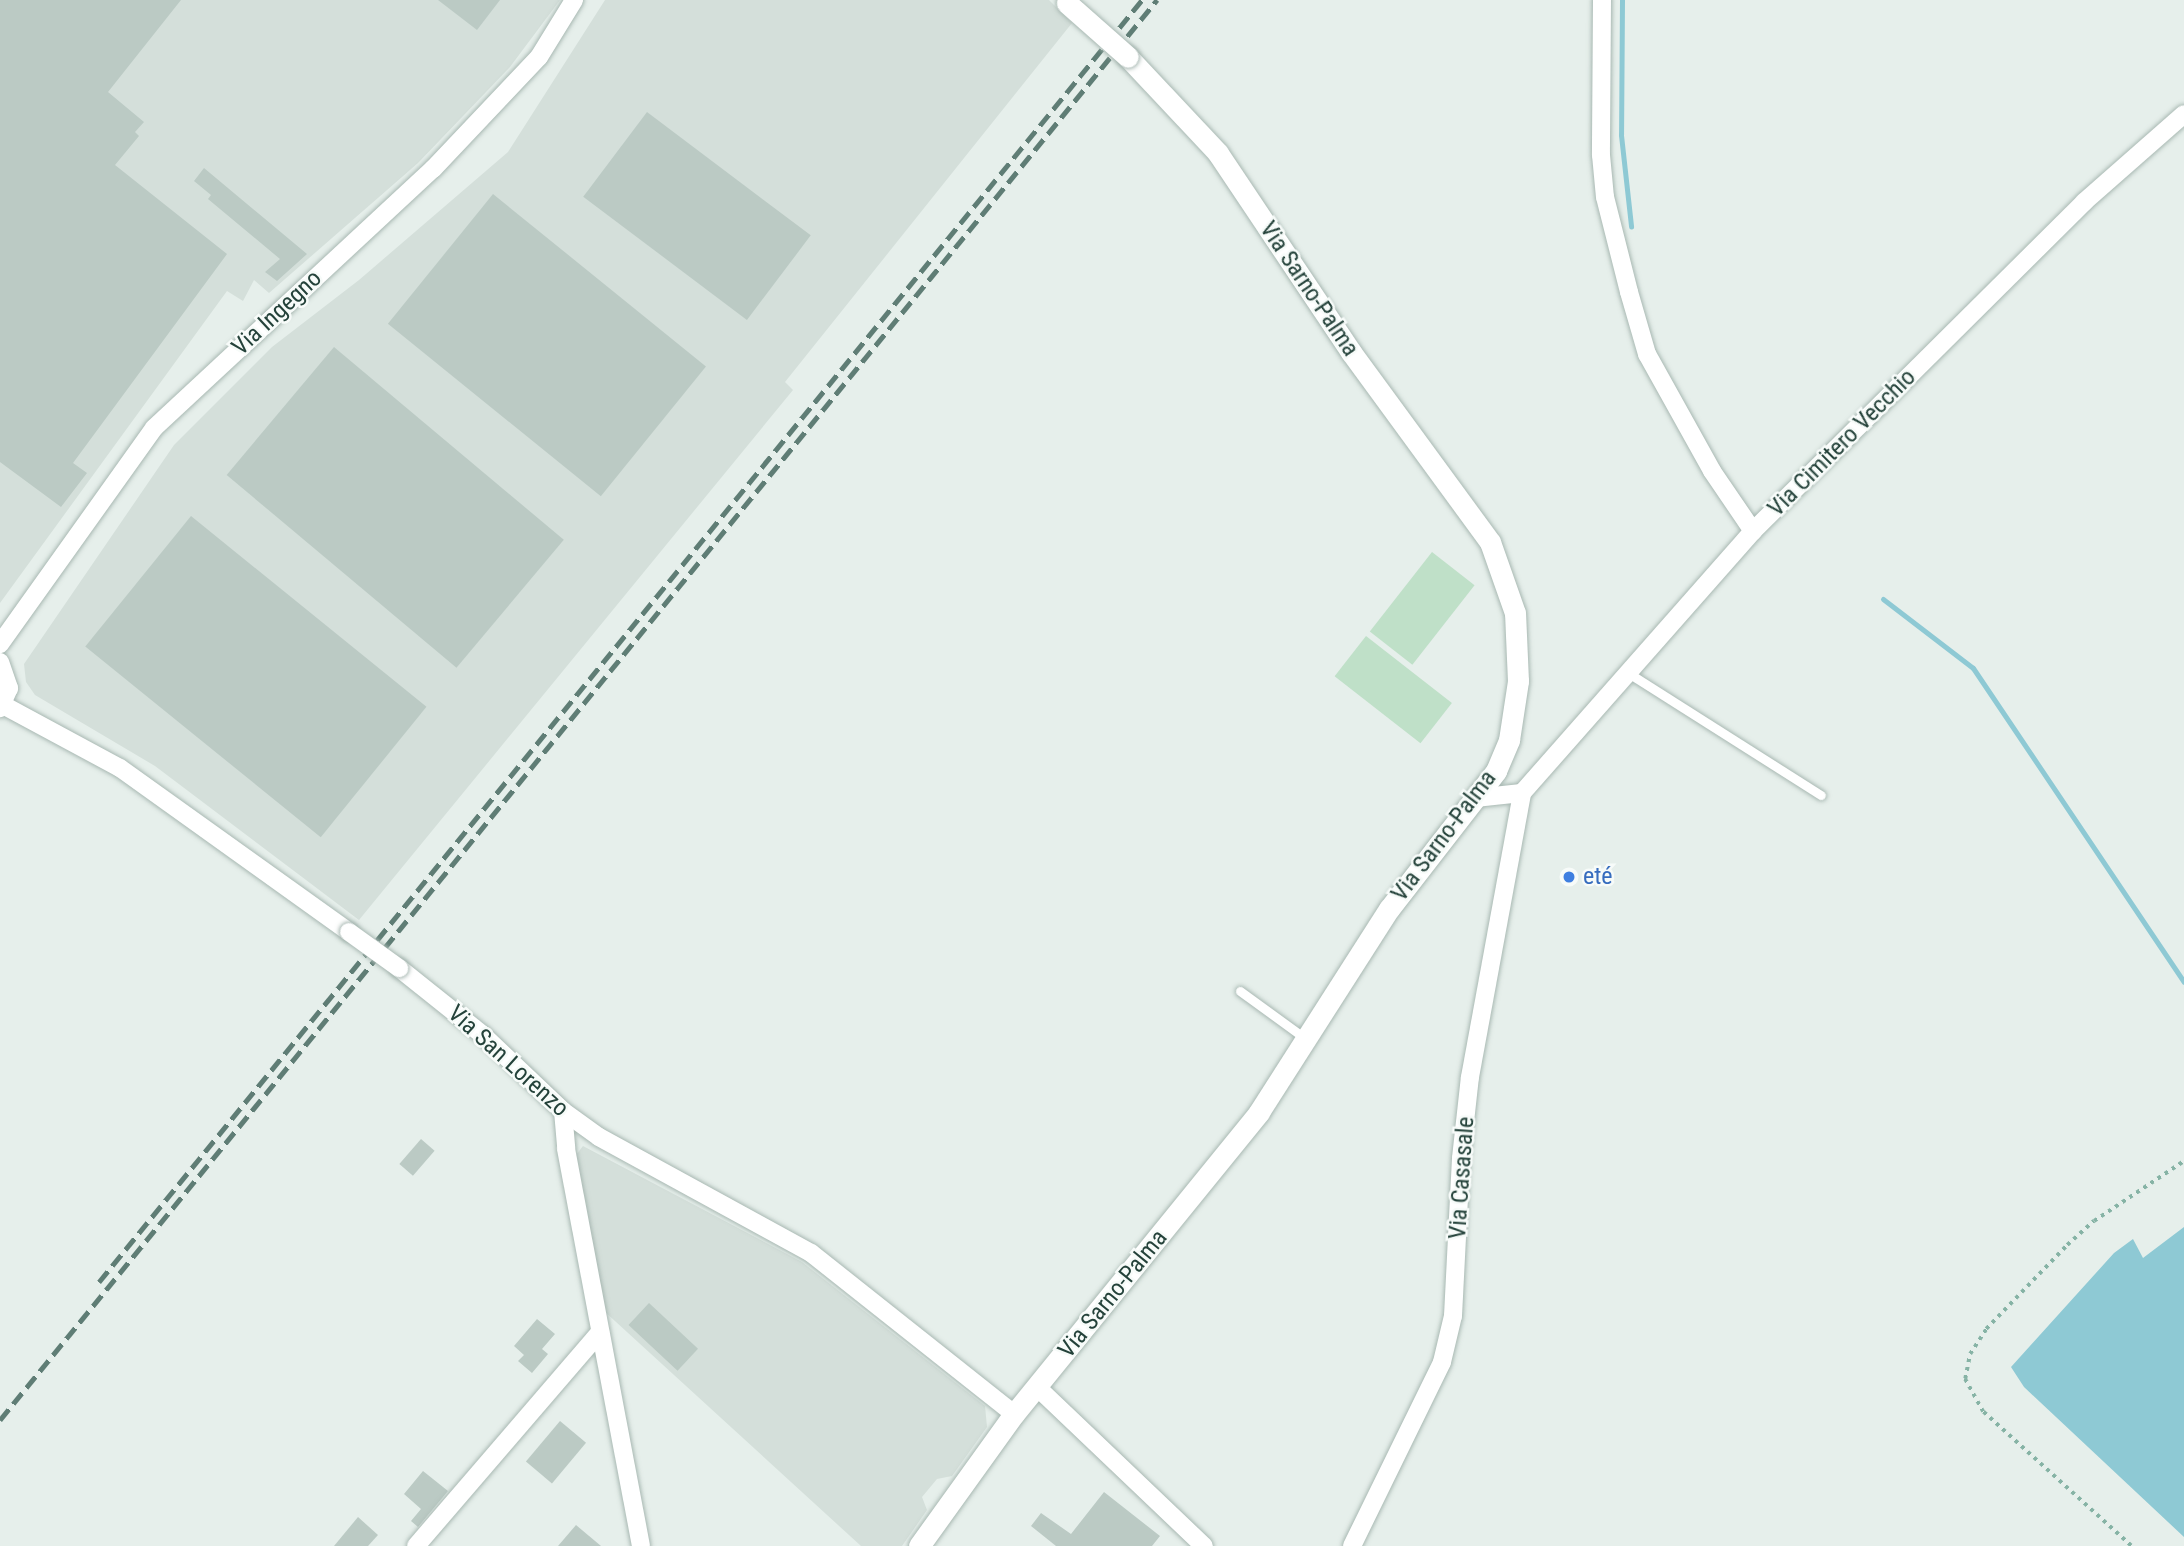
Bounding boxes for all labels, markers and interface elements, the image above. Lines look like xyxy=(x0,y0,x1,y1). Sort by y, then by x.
street label: Via Sarno-Palma xyxy=(1253,216,1365,362)
street label: Via Ingegno xyxy=(226,264,328,362)
street label: Via Cimitero Vecchio xyxy=(1762,363,1922,523)
street label: Via Sarno-Palma xyxy=(1385,765,1503,907)
place label: eté xyxy=(1583,863,1613,891)
marker: eté xyxy=(1561,869,1577,885)
street label: Via San Lorenzo xyxy=(442,999,574,1123)
street label: Via Casasale xyxy=(1443,1116,1481,1240)
street label: Via Sarno-Palma xyxy=(1053,1224,1173,1364)

